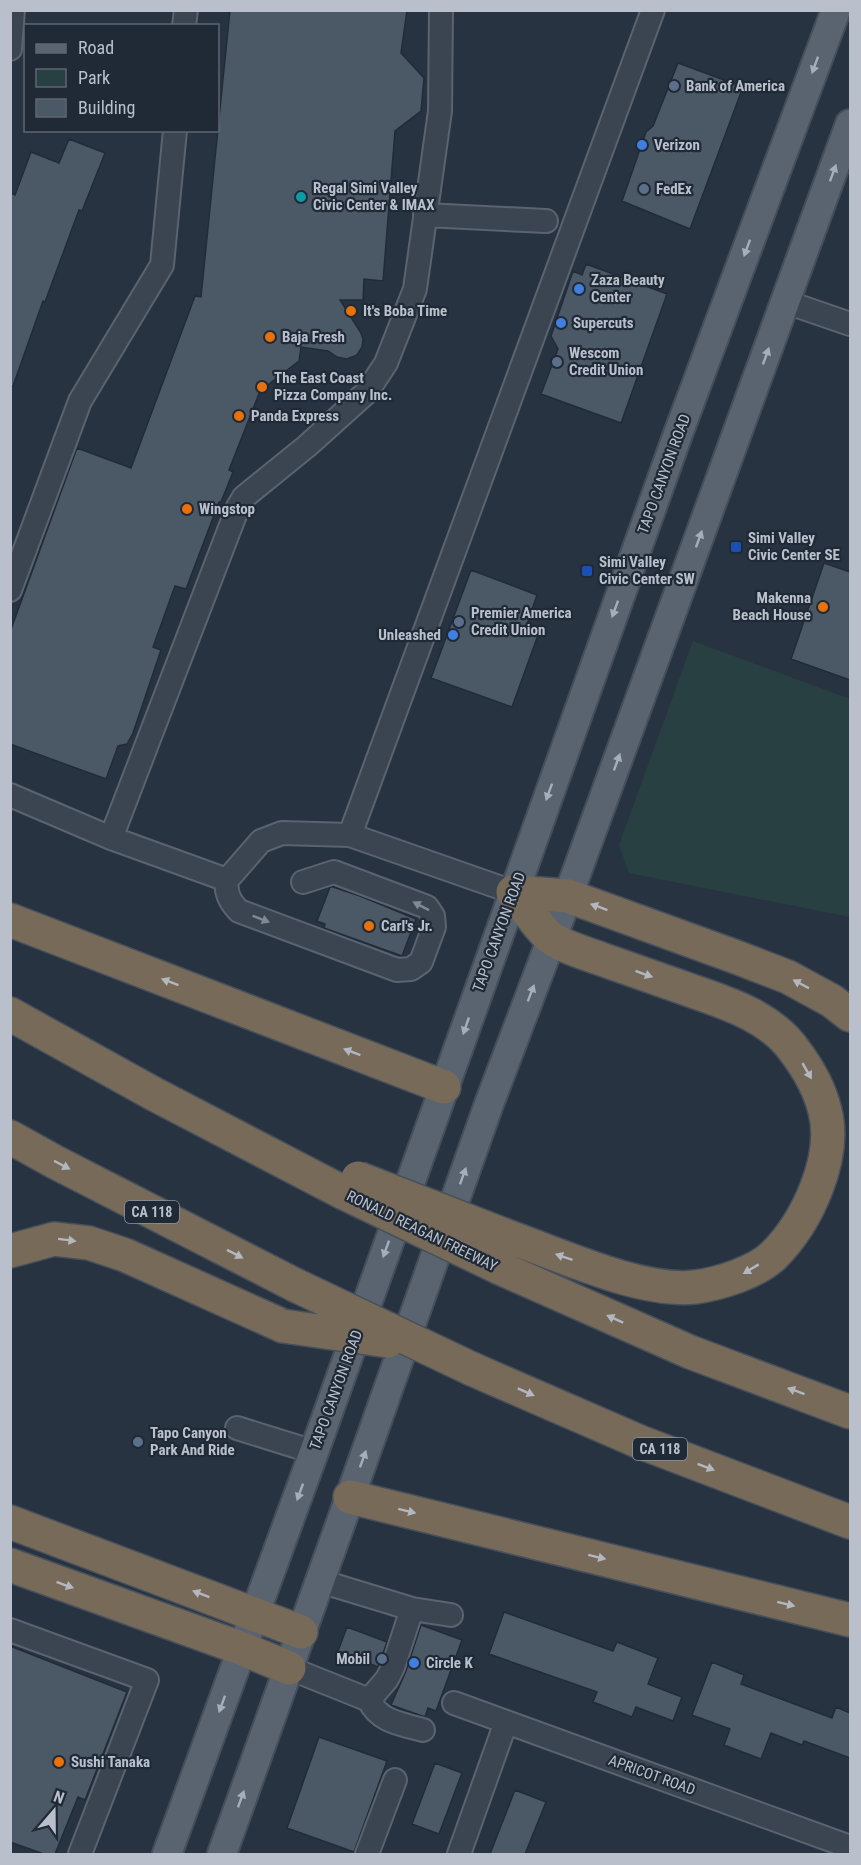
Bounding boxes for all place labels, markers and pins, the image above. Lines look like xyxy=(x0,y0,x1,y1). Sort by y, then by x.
place label: Bank of America xyxy=(686,77,785,95)
marker: Bank of America xyxy=(667,79,681,93)
place label: Verizon xyxy=(654,136,700,154)
marker: Verizon xyxy=(635,138,649,152)
place label: Regal Simi Valley Civic Center & IMAX xyxy=(313,179,435,214)
place label: FedEx xyxy=(656,180,692,198)
marker: FedEx xyxy=(637,182,651,196)
marker: Regal Simi Valley Civic Center & IMAX xyxy=(294,190,308,204)
place label: Zaza Beauty Center xyxy=(591,271,665,306)
marker: Zaza Beauty Center xyxy=(572,282,586,296)
place label: It's Boba Time xyxy=(363,302,447,320)
marker: It's Boba Time xyxy=(344,304,358,318)
place label: Supercuts xyxy=(573,314,634,332)
marker: Supercuts xyxy=(554,316,568,330)
place label: Baja Fresh xyxy=(282,328,345,346)
marker: Baja Fresh xyxy=(263,330,277,344)
place label: Wescom Credit Union xyxy=(569,344,643,379)
marker: Wescom Credit Union xyxy=(550,355,564,369)
place label: The East Coast Pizza Company Inc. xyxy=(274,369,392,404)
marker: The East Coast Pizza Company Inc. xyxy=(255,380,269,394)
place label: Panda Express xyxy=(251,407,339,425)
marker: Panda Express xyxy=(232,409,246,423)
place label: Wingstop xyxy=(199,500,255,518)
marker: Wingstop xyxy=(180,502,194,516)
place label: Simi Valley Civic Center SE xyxy=(748,529,840,564)
marker: Simi Valley Civic Center SE xyxy=(729,540,743,554)
place label: Simi Valley Civic Center SW xyxy=(599,553,695,588)
marker: Simi Valley Civic Center SW xyxy=(580,564,594,578)
place label: Makenna Beach House xyxy=(733,589,811,624)
marker: Makenna Beach House xyxy=(816,600,830,614)
place label: Premier America Credit Union xyxy=(471,604,572,639)
marker: Premier America Credit Union xyxy=(452,615,466,629)
place label: Unleashed xyxy=(378,626,441,644)
marker: Unleashed xyxy=(446,628,460,642)
place label: Carl's Jr. xyxy=(381,917,433,935)
marker: Carl's Jr. xyxy=(362,919,376,933)
place label: Tapo Canyon Park And Ride xyxy=(150,1424,235,1459)
marker: Tapo Canyon Park And Ride xyxy=(131,1435,145,1449)
place label: Mobil xyxy=(336,1650,370,1668)
marker: Mobil xyxy=(375,1652,389,1666)
place label: Circle K xyxy=(426,1654,473,1672)
marker: Circle K xyxy=(407,1656,421,1670)
place label: Sushi Tanaka xyxy=(71,1753,150,1771)
marker: Sushi Tanaka xyxy=(52,1755,66,1769)

